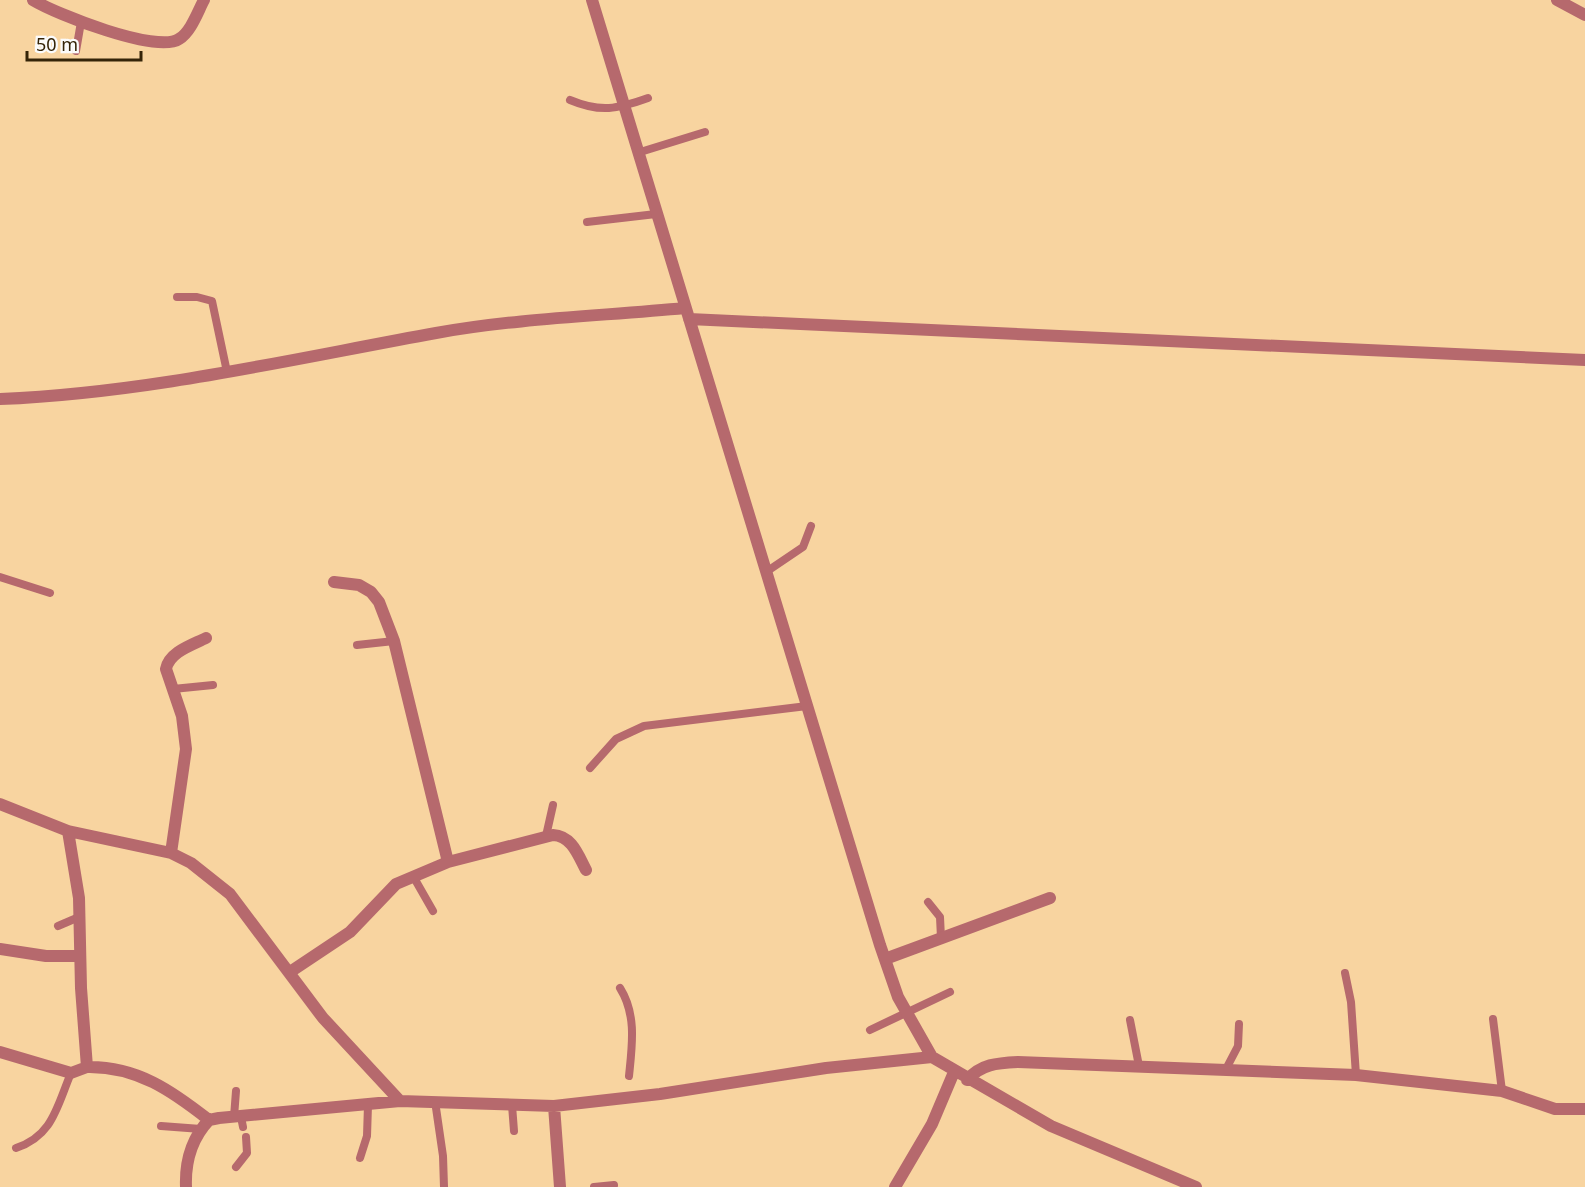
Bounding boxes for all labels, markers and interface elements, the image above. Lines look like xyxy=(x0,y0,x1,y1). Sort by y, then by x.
scale bar xyxy=(27,24,141,62)
text: 50 m xyxy=(36,32,78,56)

